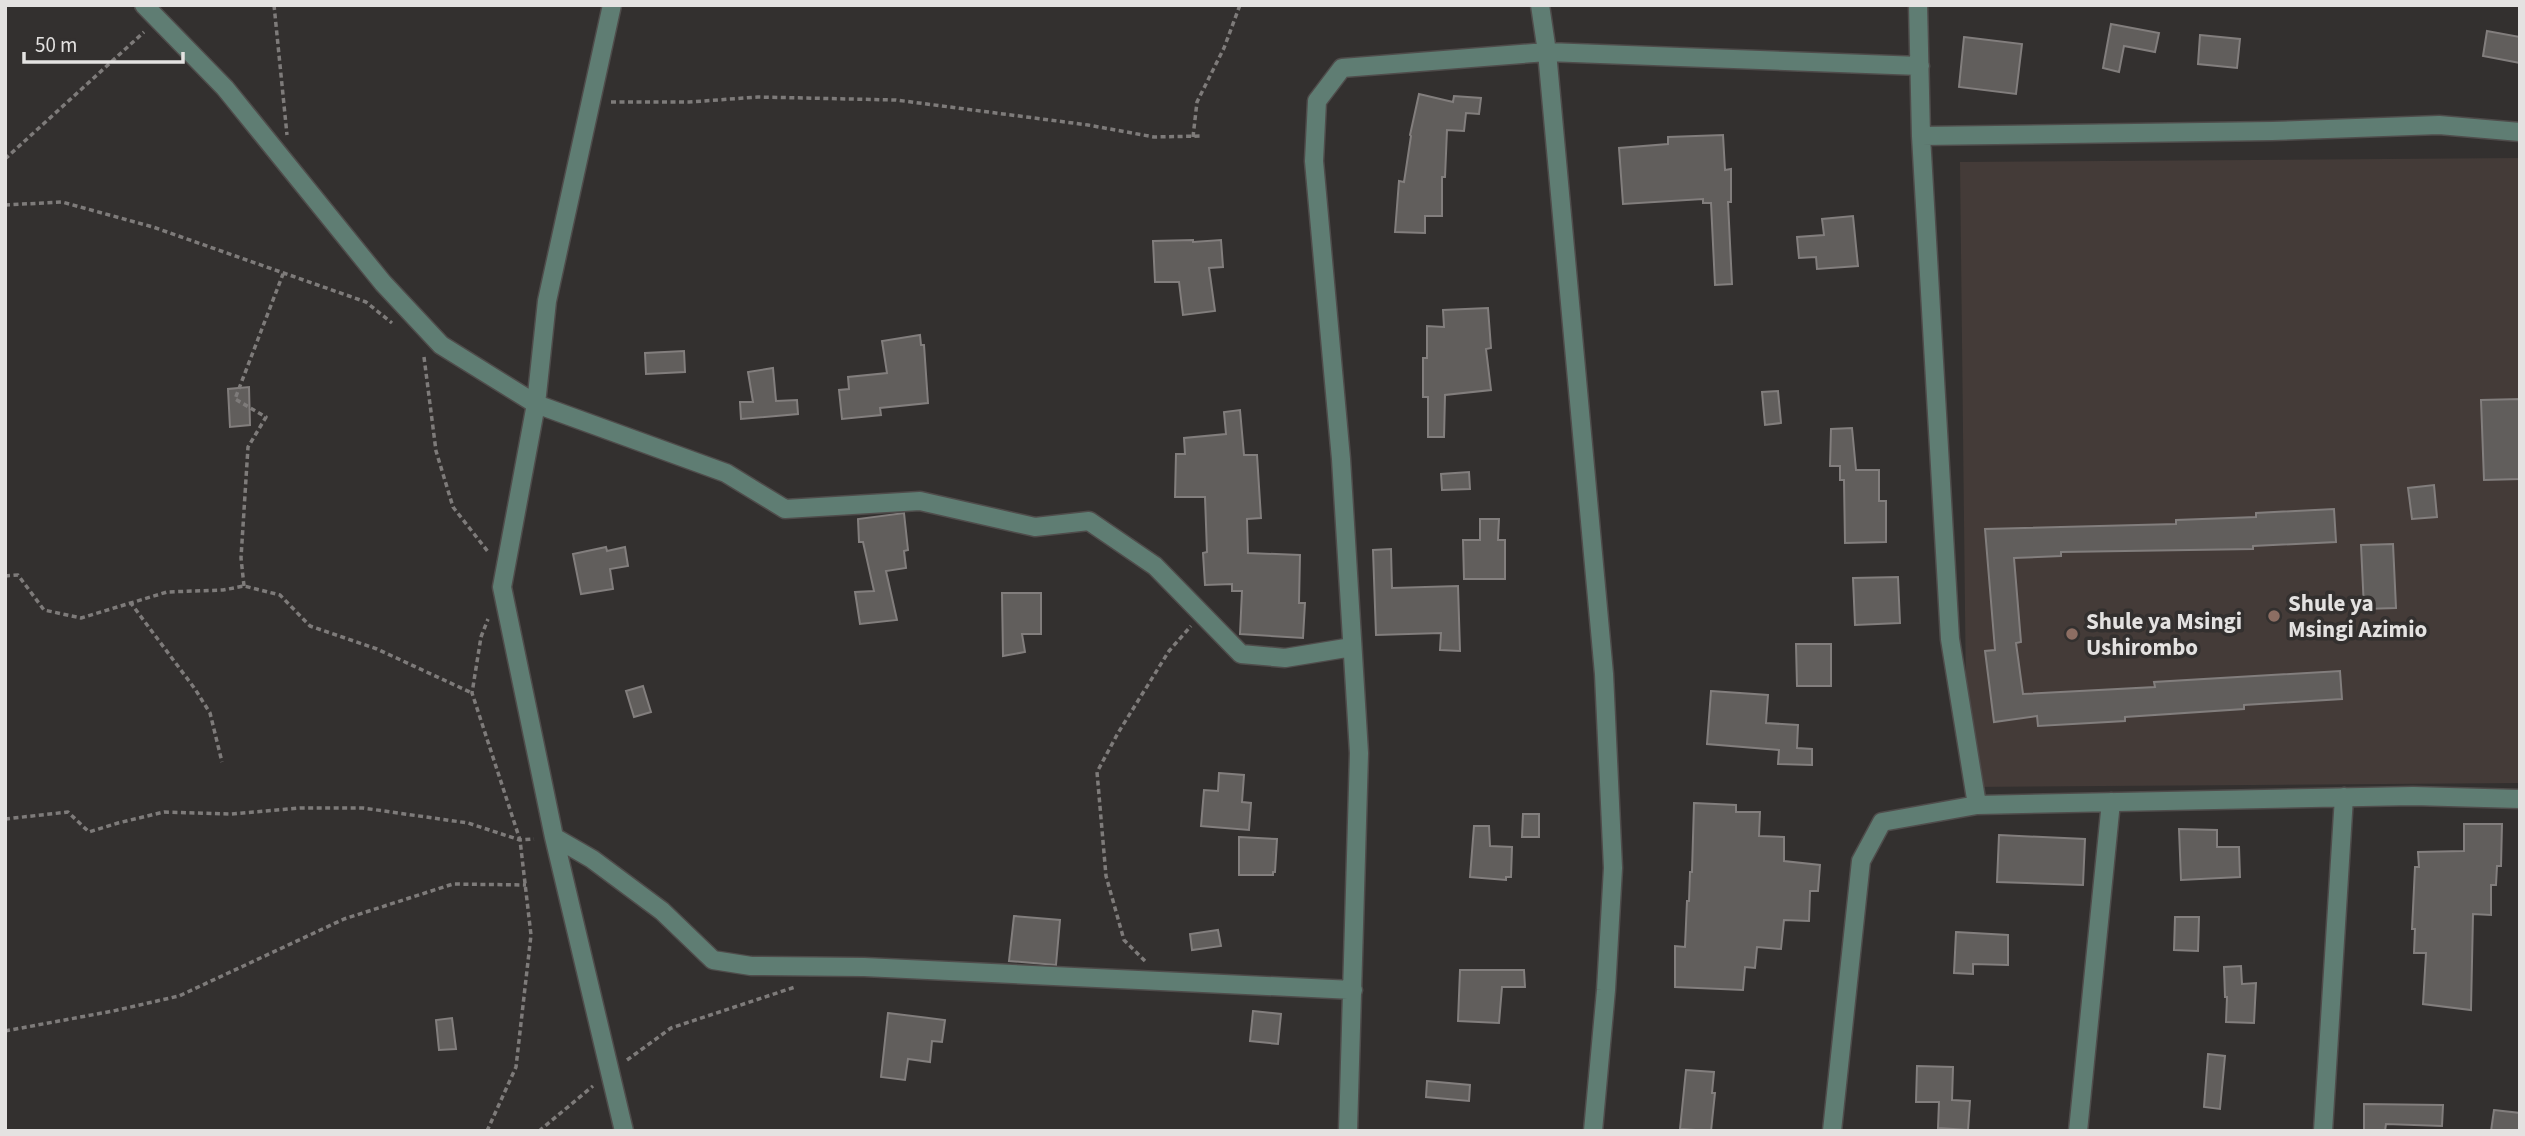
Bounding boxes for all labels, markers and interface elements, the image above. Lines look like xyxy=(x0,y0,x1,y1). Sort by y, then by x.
scale bar xyxy=(24,21,184,65)
text: 50 m xyxy=(35,30,77,60)
place label: Shule ya Msingi Azimio xyxy=(2288,587,2427,646)
place label: Shule ya Msingi Ushirombo xyxy=(2086,605,2242,664)
marker: Shule ya Msingi Azimio xyxy=(2266,608,2282,624)
marker: Shule ya Msingi Ushirombo xyxy=(2064,626,2080,642)

